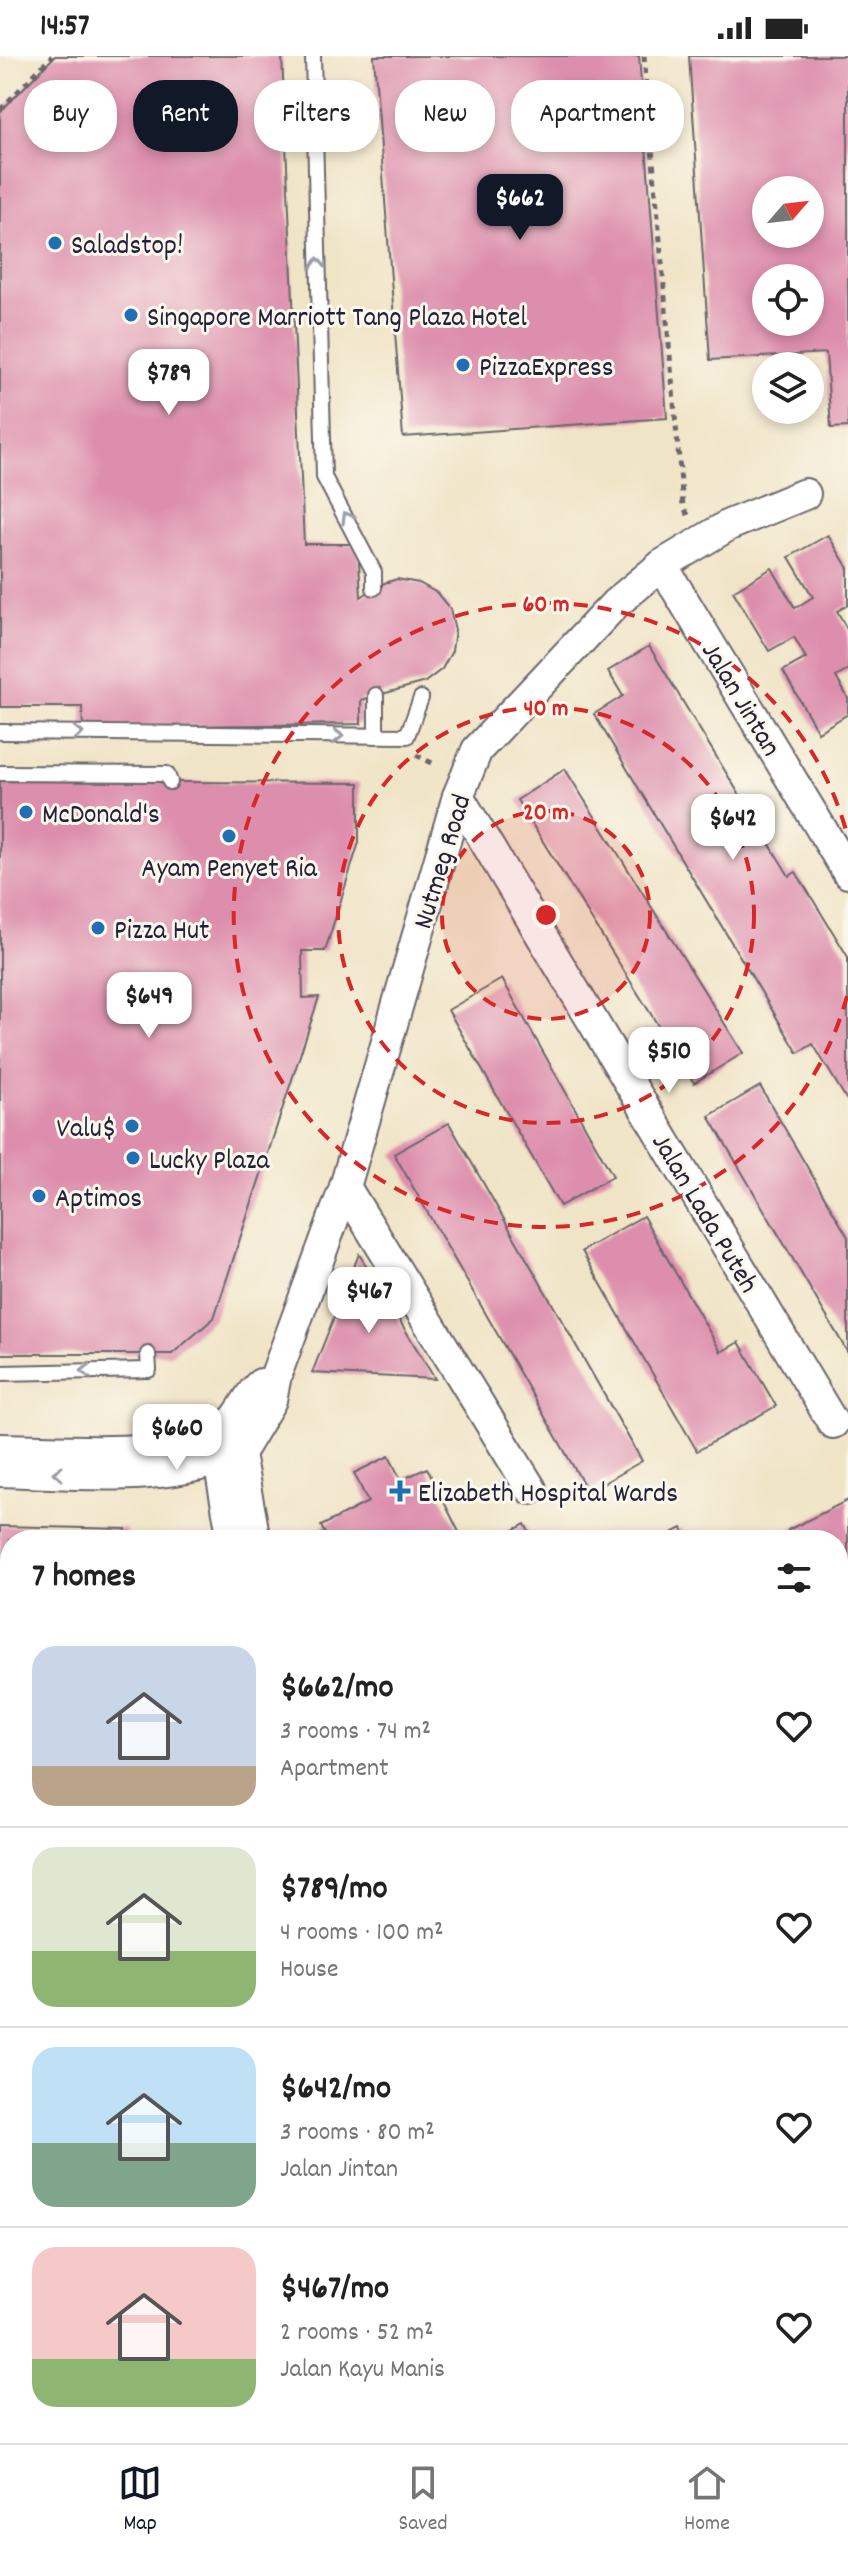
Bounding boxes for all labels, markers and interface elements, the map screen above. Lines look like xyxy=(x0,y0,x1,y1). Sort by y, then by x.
text: 14:57 xyxy=(40,7,89,50)
chip: Buy xyxy=(24,80,117,152)
chip: Rent xyxy=(133,80,238,152)
chip: Filters xyxy=(254,80,379,152)
chip: New xyxy=(395,80,495,152)
chip: Apartment xyxy=(511,80,684,152)
pin: $662 xyxy=(473,174,567,242)
north arrow xyxy=(752,176,824,248)
map controls xyxy=(752,176,824,424)
text: $662 xyxy=(495,181,545,218)
place label: Saladstop! xyxy=(71,228,183,268)
marker: Saladstop! xyxy=(46,234,64,252)
one-way arrow xyxy=(310,256,327,269)
button: locate xyxy=(752,264,824,336)
place label: Singapore Marriott Tang Plaza Hotel xyxy=(147,300,527,340)
marker: Singapore Marriott Tang Plaza Hotel xyxy=(122,306,140,324)
pin: $789 xyxy=(122,349,216,417)
place label: PizzaExpress xyxy=(479,350,614,390)
button: layers xyxy=(752,352,824,424)
text: $789 xyxy=(146,356,192,393)
marker: PizzaExpress xyxy=(454,356,472,374)
one-way arrow xyxy=(341,511,357,525)
text: 60 m xyxy=(523,589,569,623)
street label: Jalan Jintan xyxy=(689,636,789,765)
text: 40 m xyxy=(523,693,569,727)
one-way arrow xyxy=(72,725,85,742)
one-way arrow xyxy=(332,727,345,745)
street label: Nutmeg Road xyxy=(405,790,484,935)
pin: $642 xyxy=(686,794,780,862)
place label: McDonald's xyxy=(42,797,160,837)
text: 20 m xyxy=(523,797,569,831)
text: $642 xyxy=(709,801,757,838)
marker: McDonald's xyxy=(17,803,35,821)
marker: Ayam Penyet Ria xyxy=(220,827,238,845)
place label: Ayam Penyet Ria xyxy=(141,851,318,891)
centre of rings xyxy=(532,901,560,929)
place label: Pizza Hut xyxy=(114,913,209,953)
marker: Pizza Hut xyxy=(89,919,107,937)
pin: $649 xyxy=(102,972,196,1040)
text: $649 xyxy=(125,979,173,1016)
pin: $510 xyxy=(622,1027,716,1095)
text: $510 xyxy=(646,1034,692,1071)
place label: Valu$ xyxy=(56,1111,116,1151)
marker: Valu$ xyxy=(123,1117,141,1135)
street label: Jalan Lada Puteh xyxy=(639,1127,766,1302)
place label: Lucky Plaza xyxy=(149,1143,270,1183)
marker: Lucky Plaza xyxy=(124,1149,142,1167)
place label: Aptimos xyxy=(55,1181,142,1221)
marker: Aptimos xyxy=(30,1187,48,1205)
pin: $467 xyxy=(322,1267,416,1335)
text: $467 xyxy=(346,1274,392,1311)
one-way arrow xyxy=(79,1363,92,1380)
pin: $660 xyxy=(130,1404,224,1472)
text: $660 xyxy=(151,1411,203,1448)
one-way arrow xyxy=(51,1464,64,1481)
place label: Elizabeth Hospital Wards xyxy=(418,1476,678,1516)
marker: Elizabeth Hospital Wards xyxy=(389,1480,411,1502)
text: 7 homes xyxy=(32,1554,136,1603)
icon: filters xyxy=(772,1556,816,1600)
text: $662/mo xyxy=(280,1665,394,1714)
icon: home xyxy=(96,1678,192,1774)
icon: heart xyxy=(772,1704,816,1748)
text: 3 rooms · 74 m² xyxy=(280,1714,431,1751)
text: Apartment xyxy=(280,1751,389,1788)
text: $789/mo xyxy=(280,1866,388,1915)
icon: home xyxy=(96,1879,192,1975)
icon: heart xyxy=(772,1905,816,1949)
text: 4 rooms · 100 m² xyxy=(280,1915,444,1952)
text: House xyxy=(280,1952,338,1989)
text: $642/mo xyxy=(280,2066,391,2115)
icon: home xyxy=(96,2079,192,2175)
icon: heart xyxy=(772,2105,816,2149)
text: 3 rooms · 80 m² xyxy=(280,2115,435,2152)
text: Jalan Jintan xyxy=(280,2152,398,2189)
text: $467/mo xyxy=(280,2266,389,2315)
icon: home xyxy=(96,2279,192,2375)
icon: heart xyxy=(772,2305,816,2349)
text: 2 rooms · 52 m² xyxy=(280,2315,433,2352)
text: Jalan Kayu Manis xyxy=(280,2352,445,2389)
tab: Map xyxy=(118,2461,162,2540)
tab: Saved xyxy=(398,2461,448,2540)
tab: Home xyxy=(684,2461,730,2540)

